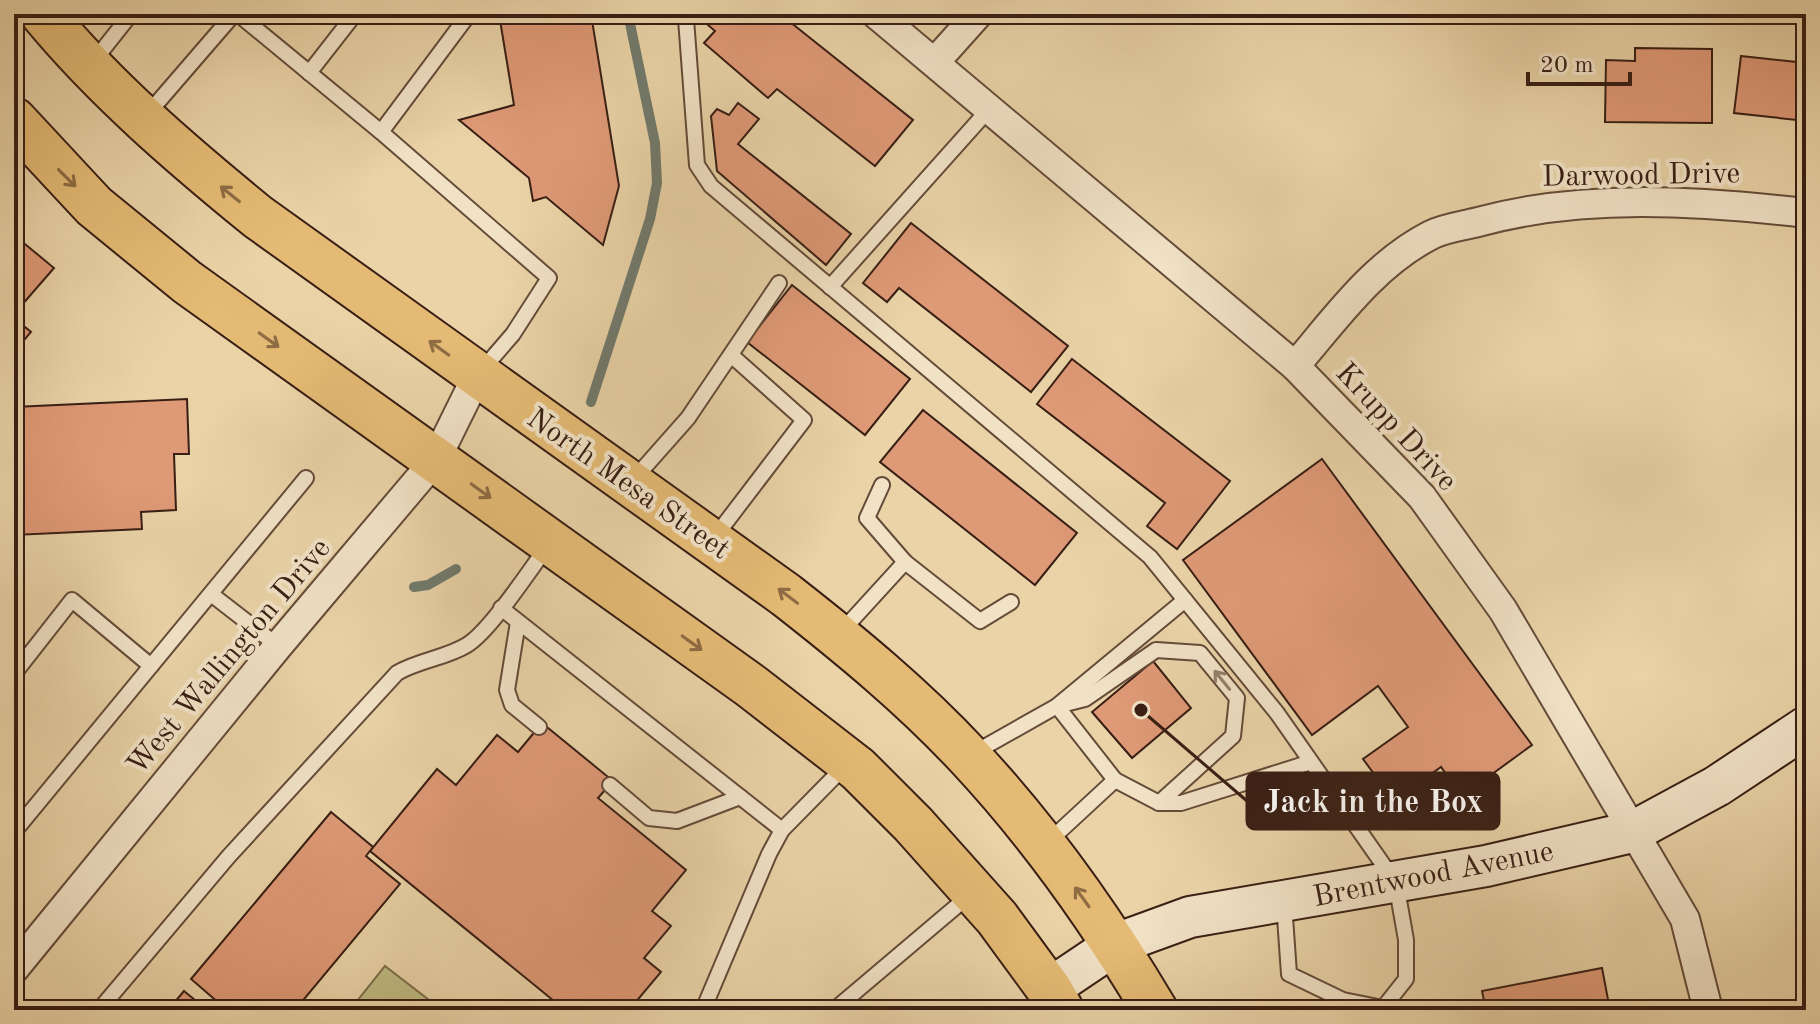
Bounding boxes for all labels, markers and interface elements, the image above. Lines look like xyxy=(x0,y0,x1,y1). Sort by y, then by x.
scale bar xyxy=(1528,36,1630,86)
text: 20 m xyxy=(1540,54,1594,78)
street label: Darwood Drive xyxy=(1542,159,1740,193)
one-way arrow xyxy=(57,168,76,187)
one-way arrow xyxy=(220,185,241,203)
one-way arrow xyxy=(258,332,280,348)
one-way arrow xyxy=(429,340,451,356)
street label: Krupp Drive xyxy=(1329,358,1462,497)
street label: North Mesa Street xyxy=(521,403,735,566)
one-way arrow xyxy=(469,483,491,500)
street label: West Wallington Drive xyxy=(122,533,337,781)
one-way arrow xyxy=(778,588,799,605)
one-way arrow xyxy=(681,634,702,651)
one-way arrow xyxy=(1213,670,1231,691)
callout: Jack in the Box xyxy=(1247,773,1499,829)
text: Jack in the Box xyxy=(1263,788,1483,820)
street label: Brentwood Avenue xyxy=(1311,837,1556,913)
one-way arrow xyxy=(1074,887,1090,909)

